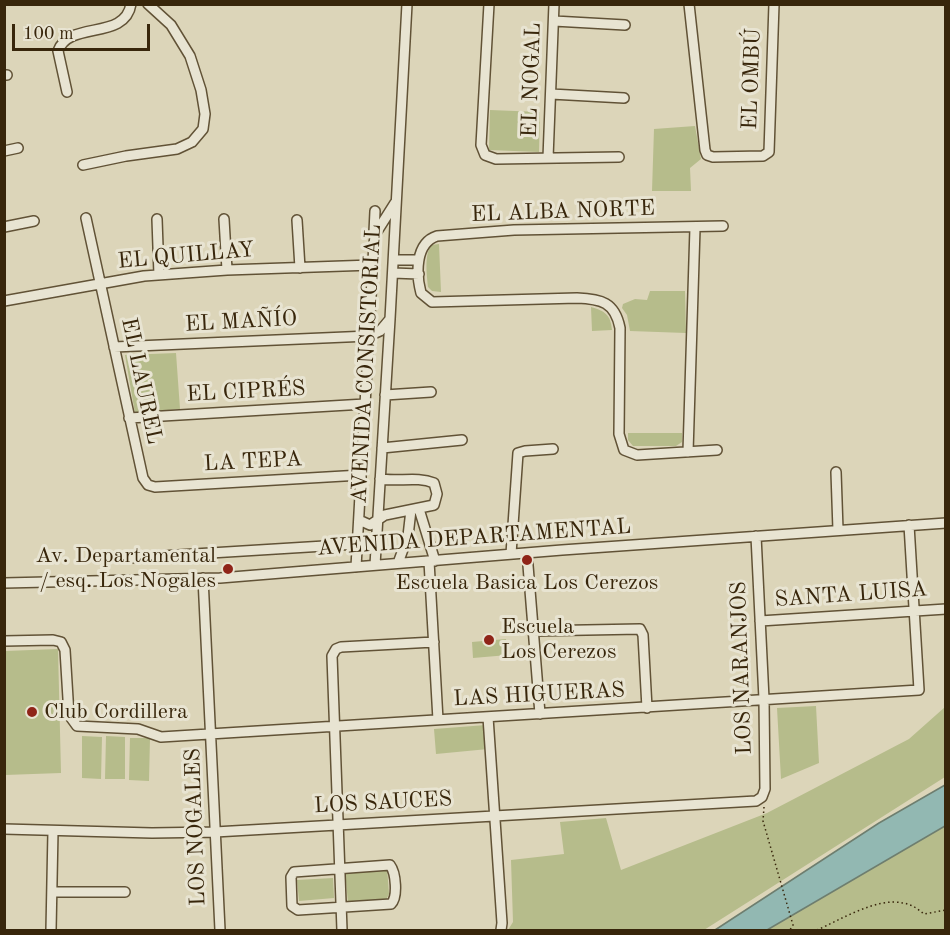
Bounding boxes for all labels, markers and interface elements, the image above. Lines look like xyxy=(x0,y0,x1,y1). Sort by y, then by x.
scale bar xyxy=(15,12,153,50)
street label: EL NOGAL xyxy=(517,22,547,138)
text: 100 m xyxy=(23,25,74,43)
street label: EL OMBÚ xyxy=(737,28,767,130)
street label: EL ALBA NORTE xyxy=(471,196,655,228)
street label: AVENIDA CONSISTORIAL xyxy=(346,224,388,504)
street label: EL QUILLAY xyxy=(117,237,255,275)
street label: EL MAÑÍO xyxy=(184,306,298,338)
street label: EL LAUREL xyxy=(115,315,167,447)
street label: EL CIPRÉS xyxy=(186,376,306,408)
street label: LA TEPA xyxy=(203,446,303,478)
street label: AVENIDA DEPARTAMENTAL xyxy=(316,514,632,562)
place label: Av. Departamental / esq. Los Nogales xyxy=(36,543,216,594)
marker: Escuela Basica Los Cerezos xyxy=(520,553,534,567)
marker: Av. Departamental / esq. Los Nogales xyxy=(221,562,235,576)
place label: Escuela Basica Los Cerezos xyxy=(396,570,658,596)
street label: SANTA LUISA xyxy=(774,576,928,614)
street label: LOS NARANJOS xyxy=(726,581,758,755)
place label: Escuela Los Cerezos xyxy=(501,614,616,666)
marker: Escuela Los Cerezos xyxy=(482,633,496,647)
street label: LAS HIGUERAS xyxy=(453,677,625,713)
place label: Club Cordillera xyxy=(44,699,188,725)
marker: Club Cordillera xyxy=(25,705,39,719)
street label: LOS NOGALES xyxy=(180,748,212,906)
street label: LOS SAUCES xyxy=(313,786,453,820)

